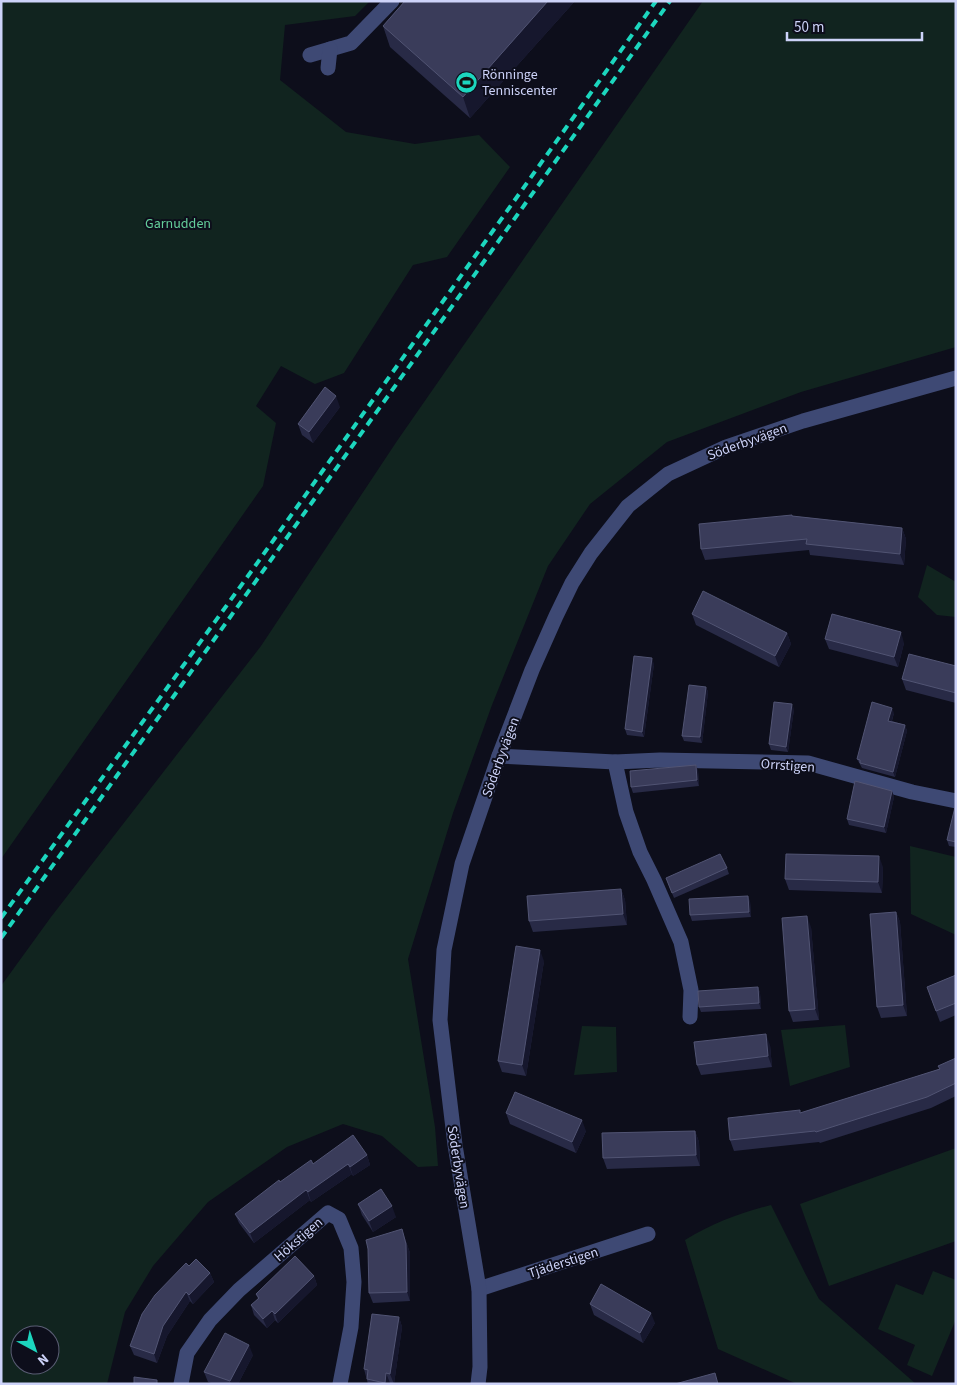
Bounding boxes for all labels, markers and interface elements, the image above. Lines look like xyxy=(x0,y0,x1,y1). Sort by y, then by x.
scale bar xyxy=(787,10,922,42)
text: 50 m xyxy=(794,17,824,38)
place label: Rönninge Tenniscenter xyxy=(482,65,557,101)
sports icon: Rönninge Tenniscenter xyxy=(454,70,478,94)
park label: Garnudden xyxy=(145,214,211,234)
street label: Söderbyvägen xyxy=(705,418,790,466)
street label: Söderbyvägen xyxy=(477,715,525,800)
street label: Orrstigen xyxy=(760,754,816,778)
street label: Söderbyvägen xyxy=(442,1124,474,1210)
street label: Hökstigen xyxy=(270,1213,327,1267)
street label: Tjäderstigen xyxy=(526,1242,601,1284)
north arrow xyxy=(10,1325,60,1375)
text: N xyxy=(33,1349,53,1370)

